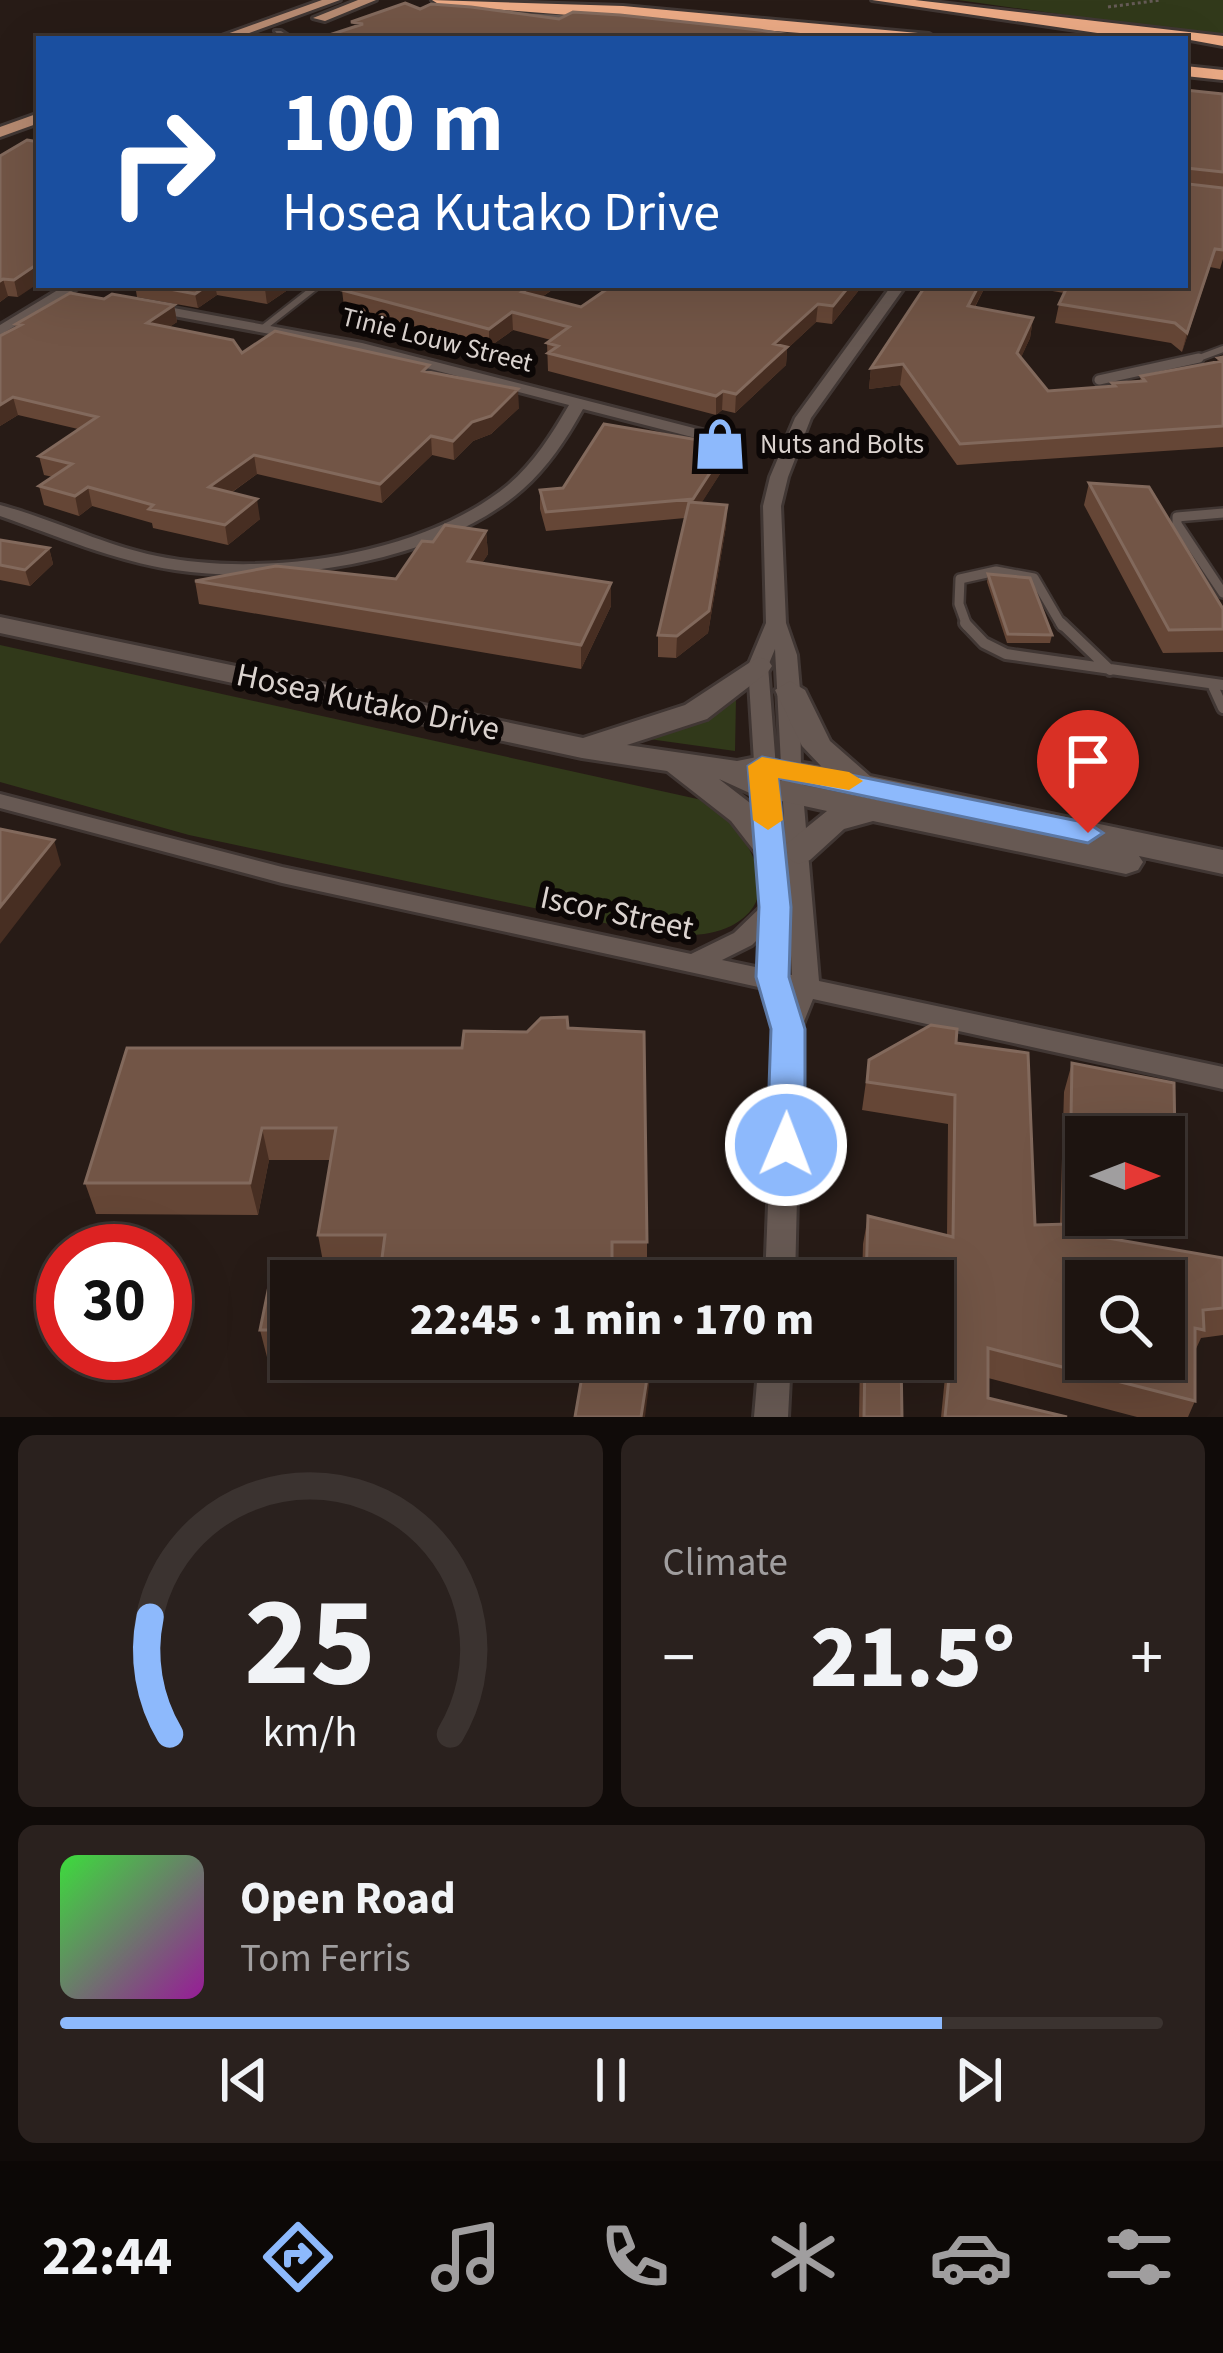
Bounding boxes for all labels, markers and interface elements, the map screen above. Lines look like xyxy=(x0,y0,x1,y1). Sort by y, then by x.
text: 100 m xyxy=(282,64,504,184)
icon: right xyxy=(84,84,240,240)
text: Hosea Kutako Drive xyxy=(282,175,720,252)
street label: Tinie Louw Street xyxy=(337,297,537,383)
shop icon: Nuts and Bolts xyxy=(691,415,749,473)
place label: Nuts and Bolts xyxy=(760,425,924,464)
street label: Hosea Kutako Drive xyxy=(232,651,504,753)
pin xyxy=(1037,710,1139,833)
icon: arrive xyxy=(1055,728,1121,794)
street label: Iscor Street xyxy=(536,874,698,952)
position arrow xyxy=(723,1082,849,1208)
north arrow xyxy=(1065,1116,1185,1236)
map controls xyxy=(1065,1116,1185,1380)
speed limit sign: 30 xyxy=(36,1224,192,1380)
button: search xyxy=(1065,1260,1185,1380)
text: 22:45 · 1 min · 170 m xyxy=(410,1288,814,1352)
text: Climate xyxy=(663,1535,788,1591)
text: 25 xyxy=(244,1555,376,1733)
text: 21.5° xyxy=(810,1594,1015,1722)
text: − xyxy=(663,1611,695,1705)
text: + xyxy=(1130,1611,1163,1705)
text: km/h xyxy=(263,1702,358,1763)
text: Open Road xyxy=(240,1867,456,1931)
text: Tom Ferris xyxy=(240,1931,411,1987)
icon: previous xyxy=(211,2047,277,2113)
icon: pause xyxy=(578,2047,644,2113)
icon: next xyxy=(946,2047,1012,2113)
icon: directions xyxy=(256,2215,340,2299)
icon: music xyxy=(424,2215,508,2299)
icon: phone xyxy=(593,2215,677,2299)
icon: climate xyxy=(761,2215,845,2299)
icon: car xyxy=(929,2215,1013,2299)
icon: filters xyxy=(1097,2215,1181,2299)
text: 22:44 xyxy=(42,2219,172,2296)

